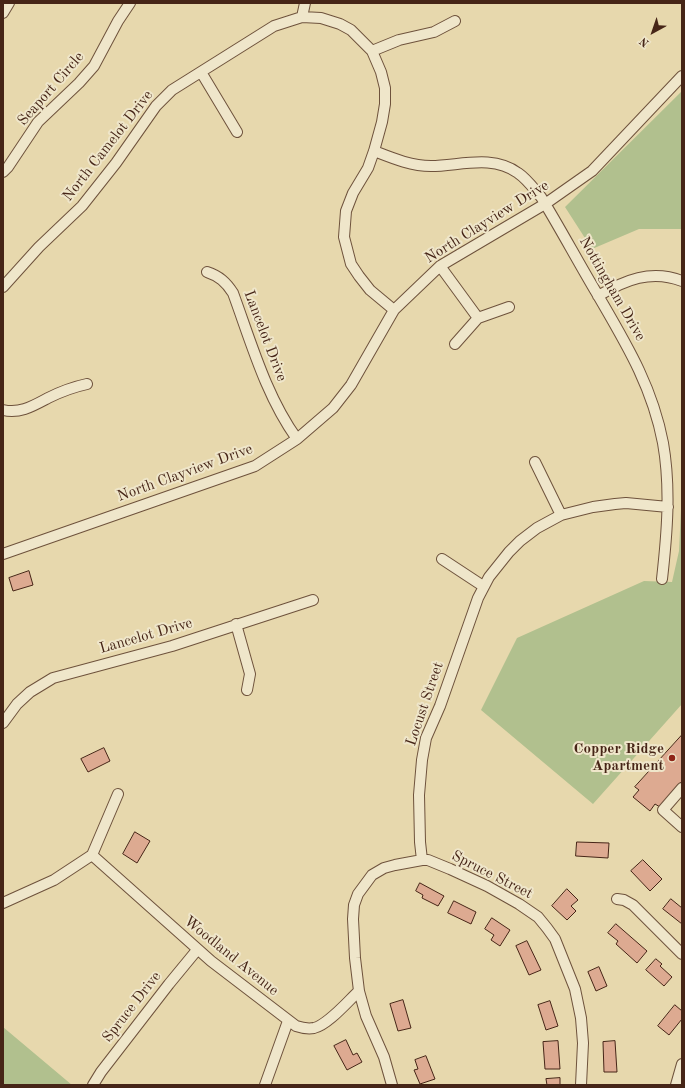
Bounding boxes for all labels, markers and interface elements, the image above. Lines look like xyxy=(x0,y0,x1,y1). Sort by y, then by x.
north arrow xyxy=(633,12,673,52)
text: N xyxy=(638,35,652,48)
street label: Seaport Circle xyxy=(14,48,88,130)
street label: North Camelot Drive xyxy=(59,87,157,205)
street label: North Clayview Drive xyxy=(422,177,552,267)
street label: Nottingham Drive xyxy=(575,234,649,344)
street label: Lancelot Drive xyxy=(239,288,291,384)
street label: North Clayview Drive xyxy=(115,440,255,506)
street label: Lancelot Drive xyxy=(97,614,195,658)
street label: Locust Street xyxy=(402,660,448,748)
place label: Copper Ridge Apartment xyxy=(574,740,664,775)
marker: Copper Ridge Apartment xyxy=(667,753,677,763)
street label: Spruce Street xyxy=(448,847,536,903)
street label: Woodland Avenue xyxy=(180,912,282,1000)
street label: Spruce Drive xyxy=(99,968,165,1046)

